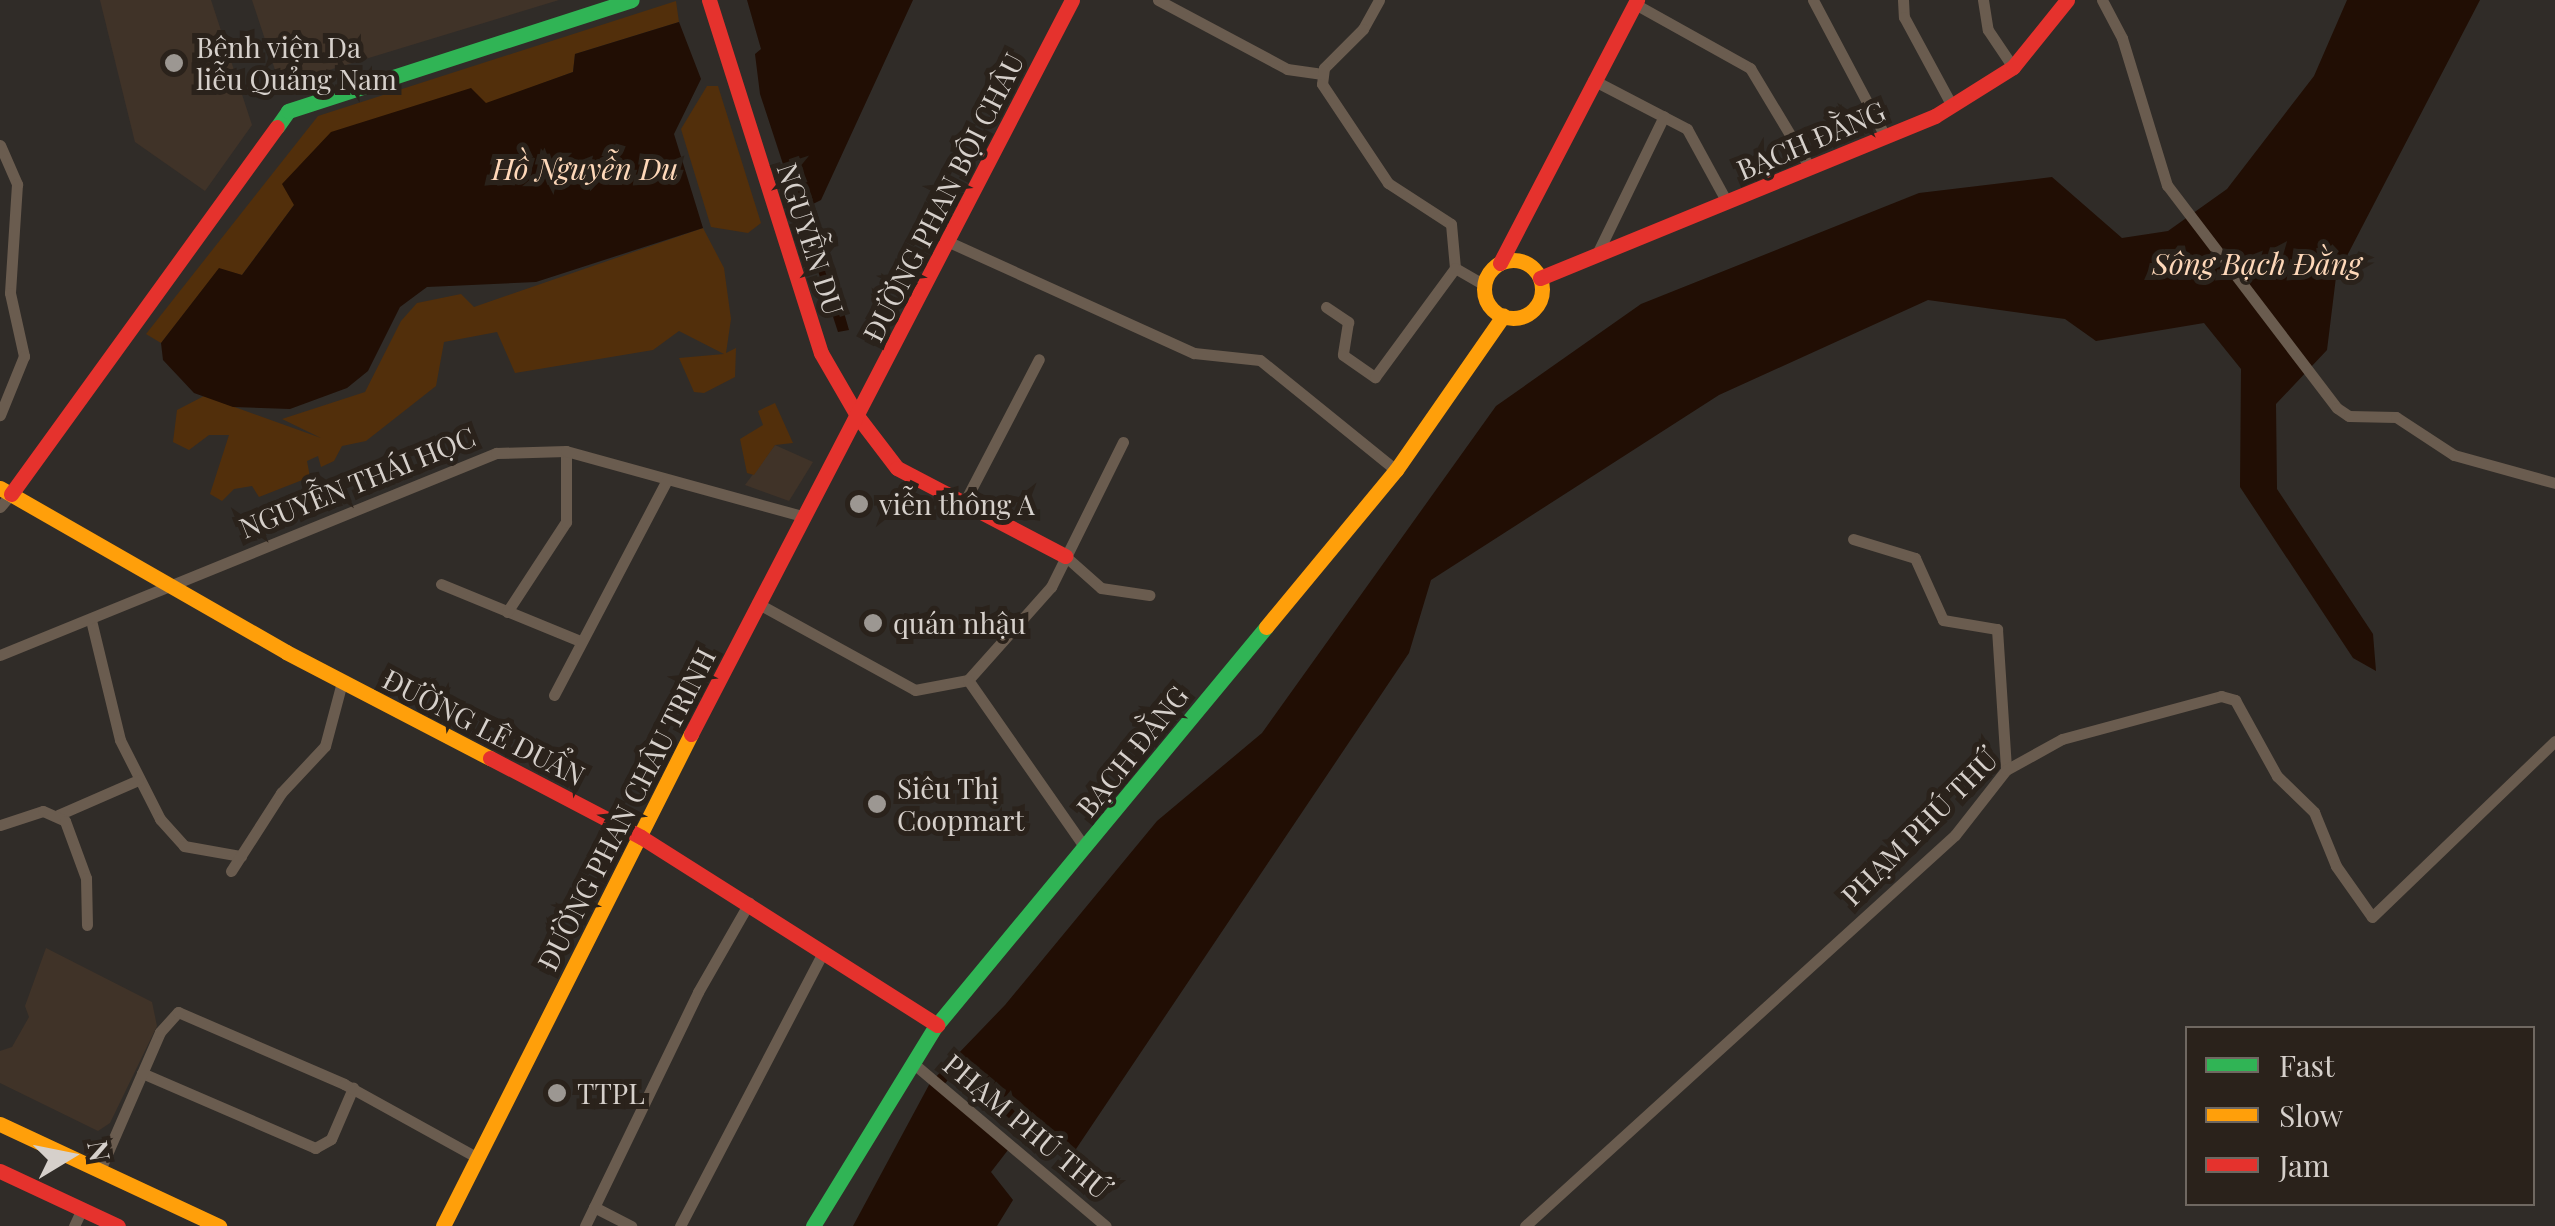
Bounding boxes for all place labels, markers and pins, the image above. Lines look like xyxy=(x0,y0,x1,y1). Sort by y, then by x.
place label: Bệnh viện Da liễu Quảng Nam xyxy=(196,30,397,96)
marker: Bệnh viện Da liễu Quảng Nam xyxy=(161,50,187,76)
place label: viễn thông A xyxy=(879,487,1036,521)
marker: viễn thông A xyxy=(848,493,870,515)
place label: quán nhậu xyxy=(893,606,1026,640)
marker: quán nhậu xyxy=(862,612,884,634)
place label: Siêu Thị Coopmart xyxy=(897,771,1024,837)
marker: Siêu Thị Coopmart xyxy=(866,793,888,815)
place label: TTPL xyxy=(577,1076,645,1110)
marker: TTPL xyxy=(546,1082,568,1104)

